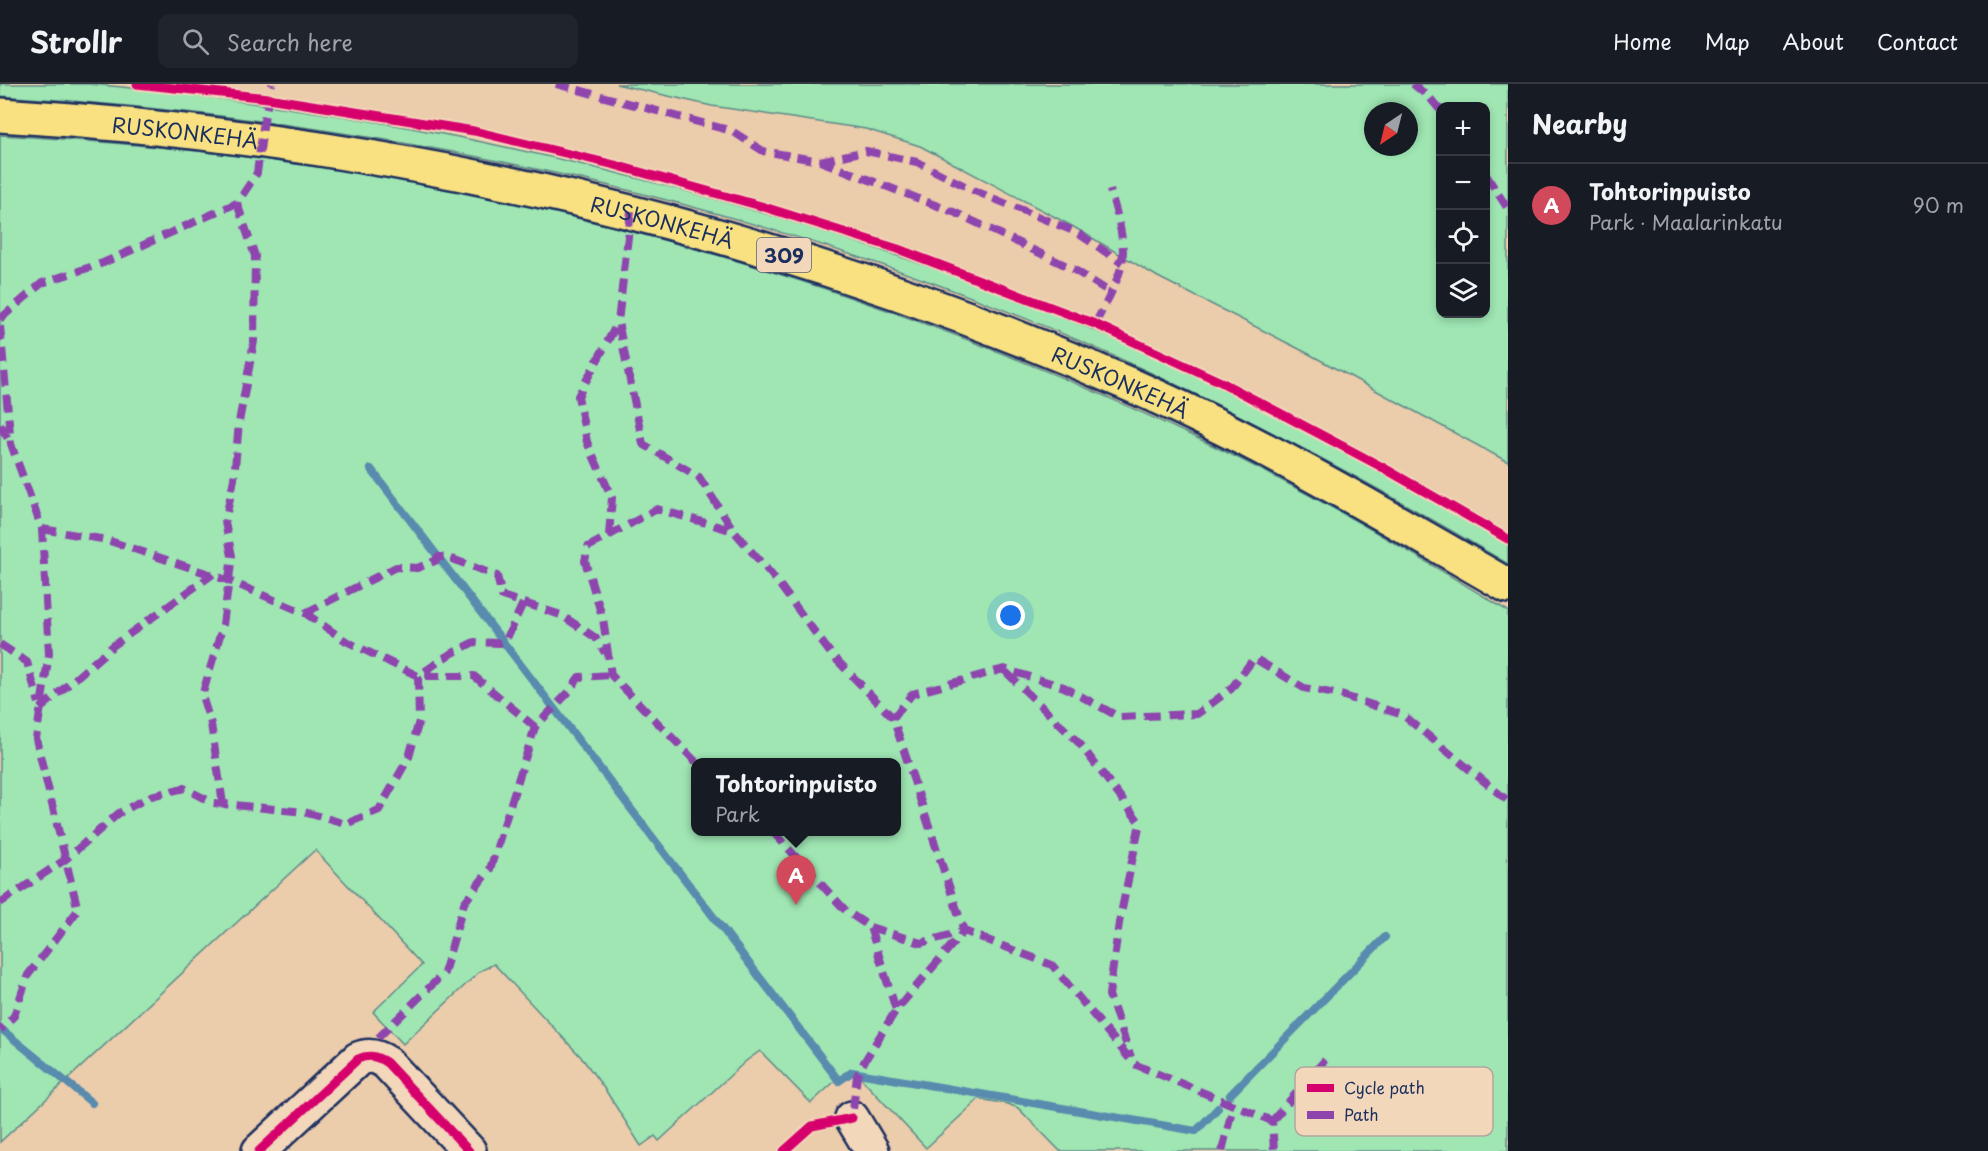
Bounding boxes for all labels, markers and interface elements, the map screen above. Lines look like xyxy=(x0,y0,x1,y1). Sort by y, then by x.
search box xyxy=(158,14,578,68)
text: Strollr xyxy=(30,20,122,63)
icon: search xyxy=(179,25,212,58)
text: Search here xyxy=(227,25,353,58)
text: Home xyxy=(1613,25,1672,57)
text: Map xyxy=(1705,25,1750,57)
text: About xyxy=(1783,25,1844,57)
text: Contact xyxy=(1877,25,1958,57)
north arrow xyxy=(1364,102,1418,156)
map controls xyxy=(1436,102,1490,318)
button: + xyxy=(1436,102,1490,156)
text: Nearby xyxy=(1532,104,1627,143)
street label: RUSKONKEHÄ xyxy=(111,108,261,156)
button: − xyxy=(1436,156,1490,210)
text: Tohtorinpuisto xyxy=(1589,174,1751,207)
street label: RUSKONKEHÄ xyxy=(587,187,738,256)
text: A xyxy=(1544,190,1559,220)
text: 90 m xyxy=(1913,190,1964,220)
text: Park · Maalarinkatu xyxy=(1589,207,1783,237)
button: locate xyxy=(1436,210,1490,264)
road number: 309 xyxy=(757,238,811,272)
button: layers xyxy=(1436,264,1490,318)
street label: RUSKONKEHÄ xyxy=(1047,337,1195,426)
your location xyxy=(996,601,1025,630)
popup xyxy=(691,758,901,836)
text: Tohtorinpuisto xyxy=(715,766,877,799)
text: Park xyxy=(715,799,760,829)
pin: A xyxy=(776,856,816,905)
legend xyxy=(1295,1067,1493,1136)
text: Cycle path xyxy=(1344,1075,1425,1099)
text: Path xyxy=(1344,1102,1379,1126)

